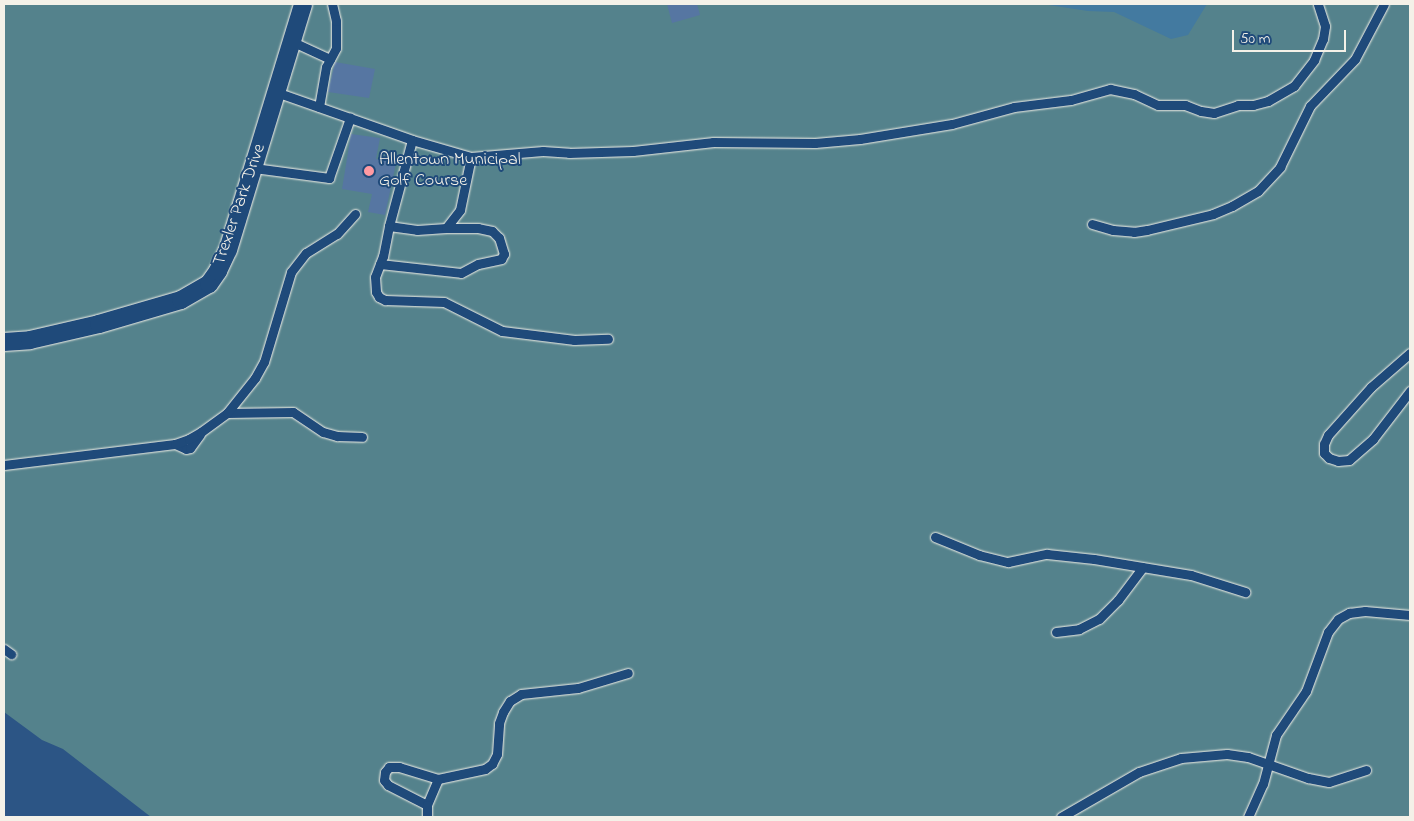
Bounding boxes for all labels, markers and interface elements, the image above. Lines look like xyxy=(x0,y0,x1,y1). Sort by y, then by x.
scale bar xyxy=(1234,20,1348,52)
text: 50 m xyxy=(1240,28,1270,50)
street label: Trexler Park Drive xyxy=(209,141,271,269)
place label: Allentown Municipal Golf Course xyxy=(379,150,521,192)
marker: Allentown Municipal Golf Course xyxy=(363,165,375,177)

